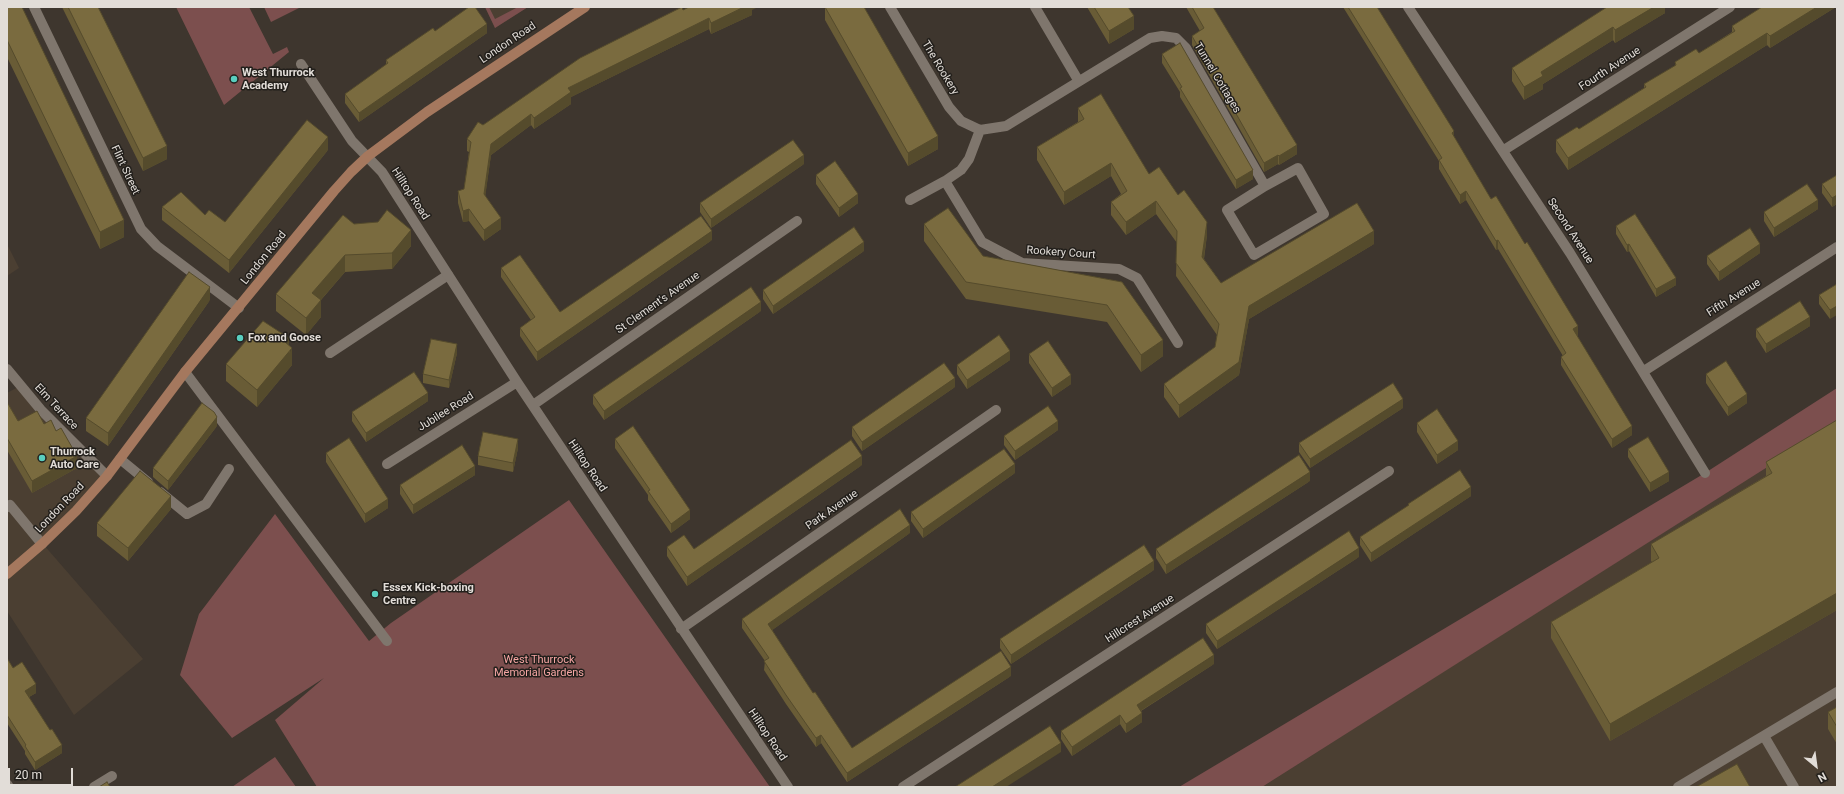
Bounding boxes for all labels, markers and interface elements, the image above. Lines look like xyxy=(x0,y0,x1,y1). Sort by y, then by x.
street label: London Road xyxy=(477,19,539,67)
street label: The Rookery xyxy=(919,39,961,97)
street label: Tunnel Cottages xyxy=(1191,40,1243,116)
street label: Fourth Avenue xyxy=(1577,44,1643,94)
place label: West Thurrock Academy xyxy=(242,66,314,92)
marker: West Thurrock Academy xyxy=(229,74,239,84)
street label: Flint Street xyxy=(108,143,142,197)
street label: Hilltop Road xyxy=(388,165,432,223)
street label: Second Avenue xyxy=(1544,196,1596,266)
street label: London Road xyxy=(238,229,290,287)
street label: Rookery Court xyxy=(1026,244,1096,262)
street label: St Clement's Avenue xyxy=(613,269,703,337)
street label: Fifth Avenue xyxy=(1705,276,1763,320)
place label: Fox and Goose xyxy=(248,331,321,345)
marker: Fox and Goose xyxy=(235,333,245,343)
street label: Elm Terrace xyxy=(31,381,81,433)
street label: Jubilee Road xyxy=(416,390,476,434)
street label: Hilltop Road xyxy=(565,438,609,494)
place label: Thurrock Auto Care xyxy=(50,445,99,471)
marker: Thurrock Auto Care xyxy=(37,453,47,463)
street label: London Road xyxy=(33,480,87,536)
street label: Park Avenue xyxy=(803,487,861,533)
place label: Essex Kick-boxing Centre xyxy=(383,581,474,607)
marker: Essex Kick-boxing Centre xyxy=(370,589,380,599)
street label: Hillcrest Avenue xyxy=(1103,592,1177,646)
park label: West Thurrock Memorial Gardens xyxy=(494,653,584,679)
street label: Hilltop Road xyxy=(745,707,789,763)
north arrow xyxy=(1796,746,1836,786)
scale bar xyxy=(10,760,75,786)
text: 20 m xyxy=(15,768,42,782)
text: N xyxy=(1816,769,1829,784)

